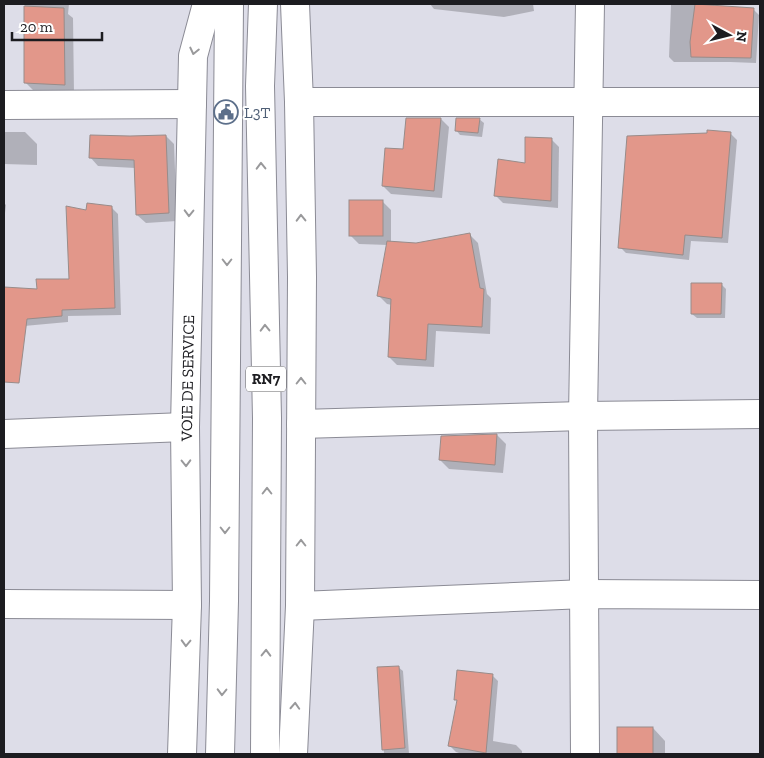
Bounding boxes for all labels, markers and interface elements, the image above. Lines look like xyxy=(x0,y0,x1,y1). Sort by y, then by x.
scale bar xyxy=(12,10,102,42)
north arrow xyxy=(704,10,754,60)
text: 20 m xyxy=(20,18,53,36)
text: N xyxy=(732,30,750,43)
one-way arrow xyxy=(189,46,200,55)
public building icon: L3T xyxy=(213,99,239,125)
place label: L3T xyxy=(244,103,271,122)
one-way arrow xyxy=(256,161,267,169)
one-way arrow xyxy=(184,209,195,217)
one-way arrow xyxy=(296,214,306,222)
one-way arrow xyxy=(222,259,232,267)
street label: VOIE DE SERVICE xyxy=(177,315,198,442)
one-way arrow xyxy=(260,324,270,332)
road number: RN7 xyxy=(246,366,286,392)
one-way arrow xyxy=(296,376,306,384)
one-way arrow xyxy=(180,459,191,467)
one-way arrow xyxy=(262,486,272,494)
one-way arrow xyxy=(220,526,230,534)
one-way arrow xyxy=(295,539,306,547)
one-way arrow xyxy=(180,639,191,647)
one-way arrow xyxy=(261,649,272,657)
one-way arrow xyxy=(217,689,227,697)
one-way arrow xyxy=(290,701,301,709)

